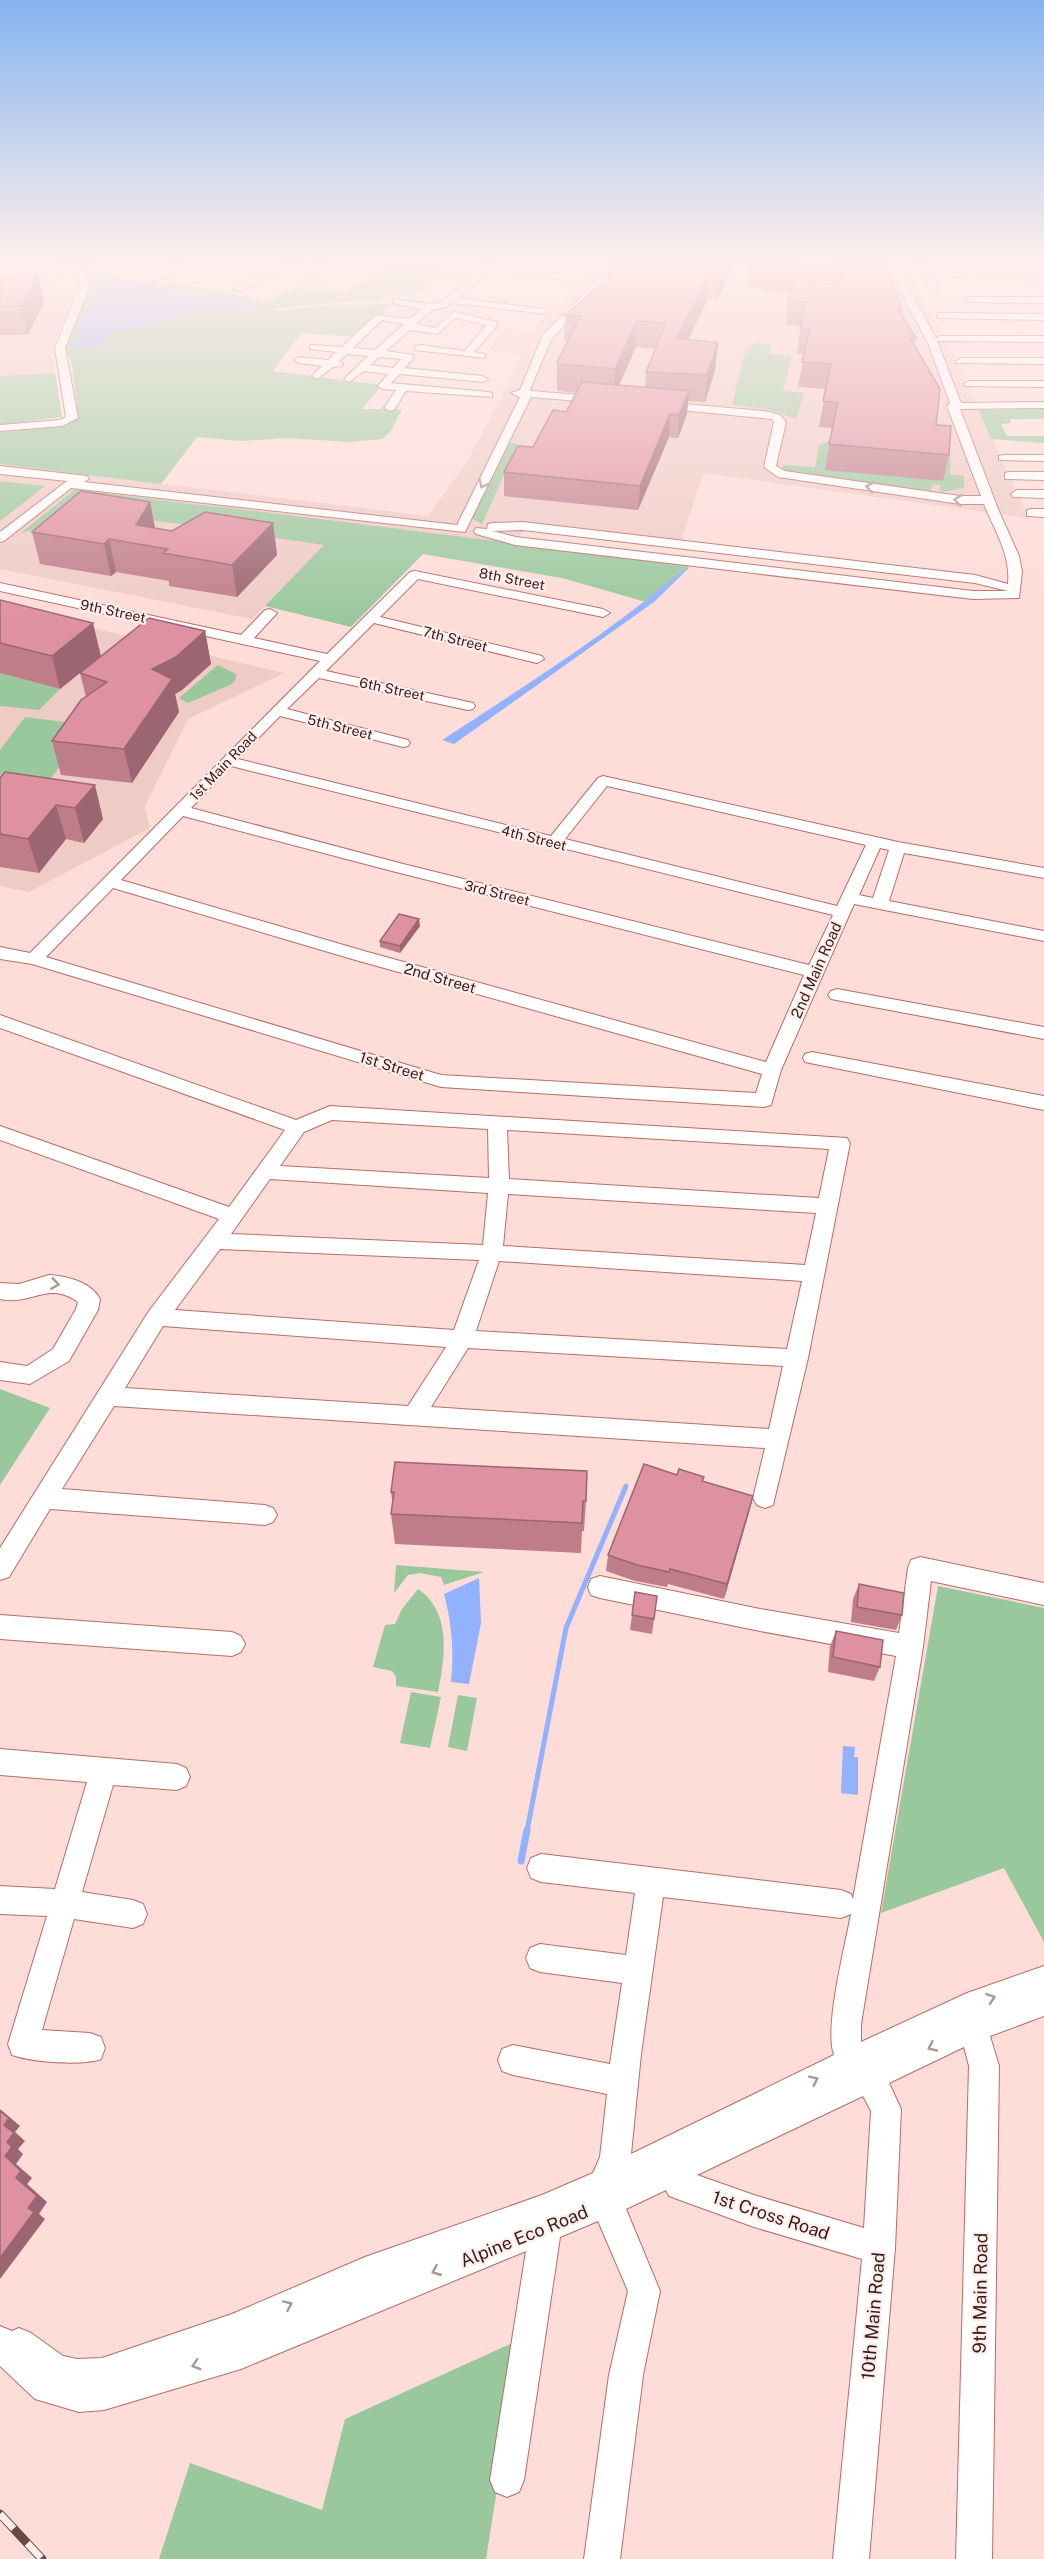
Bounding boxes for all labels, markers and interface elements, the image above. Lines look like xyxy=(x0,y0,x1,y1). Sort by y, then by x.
one-way arrow xyxy=(479,478,491,489)
one-way arrow xyxy=(865,482,874,494)
one-way arrow xyxy=(953,494,962,507)
street label: 8th Street xyxy=(478,565,546,593)
street label: 9th Street xyxy=(79,596,147,626)
street label: 7th Street xyxy=(421,623,489,655)
street label: 6th Street xyxy=(358,674,426,704)
street label: 5th Street xyxy=(306,711,374,743)
street label: 1st Main Road xyxy=(186,728,260,804)
street label: 4th Street xyxy=(500,822,568,854)
street label: 3rd Street xyxy=(463,877,531,909)
street label: 2nd Main Road xyxy=(787,919,845,1021)
street label: 2nd Street xyxy=(402,960,478,996)
street label: 1st Street xyxy=(358,1048,427,1084)
one-way arrow xyxy=(50,1277,60,1290)
one-way arrow xyxy=(985,1993,996,2006)
one-way arrow xyxy=(927,2040,938,2052)
one-way arrow xyxy=(807,2076,818,2087)
street label: 1st Cross Road xyxy=(710,2186,832,2244)
street label: Alpine Eco Road xyxy=(457,2201,591,2271)
street label: 9th Main Road xyxy=(968,2232,992,2354)
street label: 10th Main Road xyxy=(857,2251,889,2381)
one-way arrow xyxy=(432,2264,443,2276)
one-way arrow xyxy=(281,2301,292,2313)
one-way arrow xyxy=(191,2358,202,2370)

